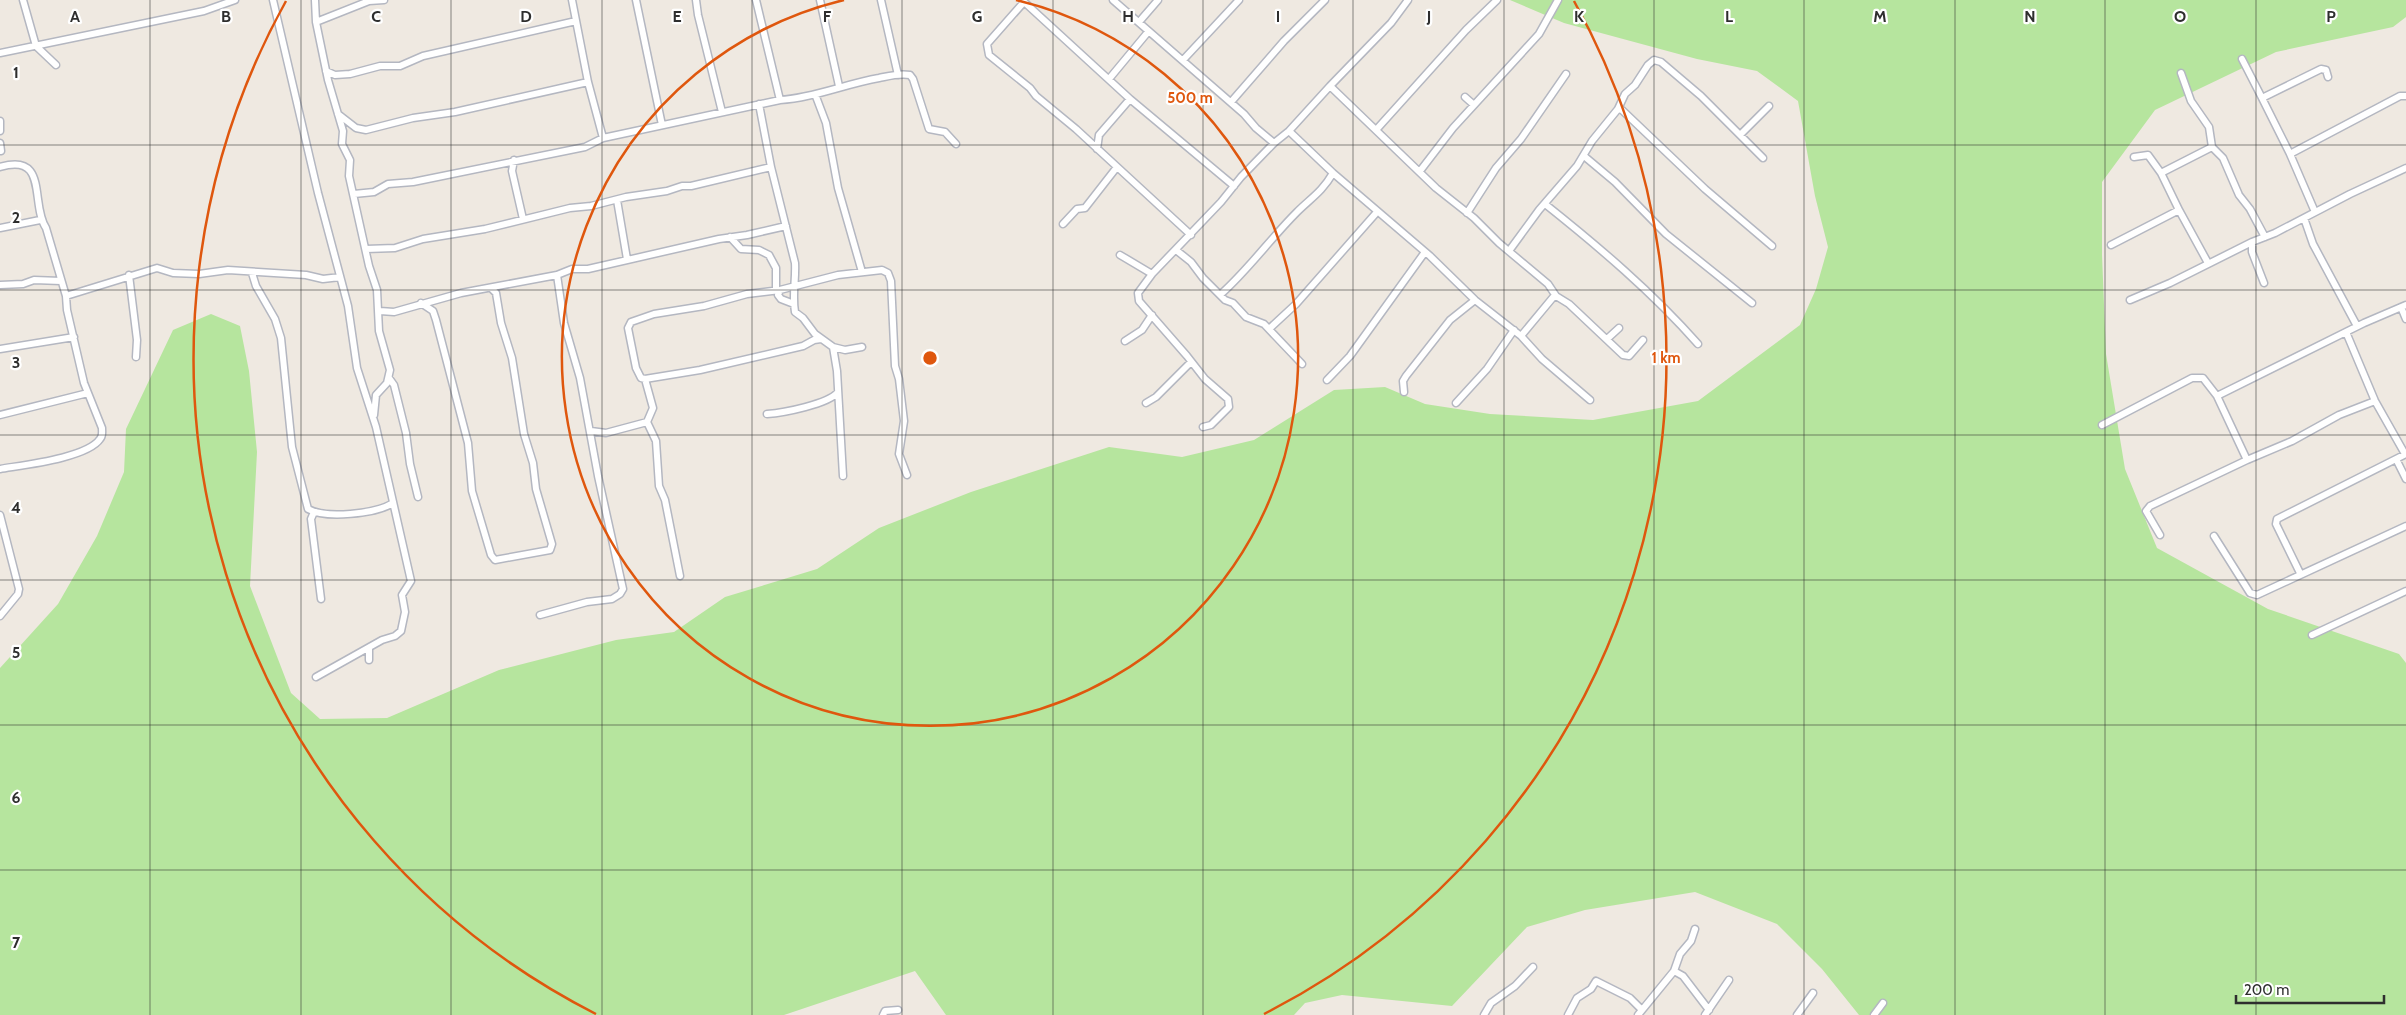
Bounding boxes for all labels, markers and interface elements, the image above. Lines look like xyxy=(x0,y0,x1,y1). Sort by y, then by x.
text: A xyxy=(70,7,80,26)
text: B xyxy=(221,7,231,26)
text: C xyxy=(371,7,381,26)
text: D xyxy=(520,7,532,26)
text: E xyxy=(672,7,682,26)
text: F xyxy=(823,7,832,26)
text: G xyxy=(972,7,982,26)
text: H xyxy=(1122,7,1134,26)
text: I xyxy=(1276,7,1280,26)
text: J xyxy=(1426,7,1431,26)
text: K xyxy=(1574,7,1584,26)
text: L xyxy=(1725,7,1733,26)
text: M xyxy=(1873,7,1887,26)
text: N xyxy=(2024,7,2036,26)
text: O xyxy=(2174,7,2186,26)
text: P xyxy=(2326,7,2336,26)
text: 1 xyxy=(13,63,19,82)
text: 500 m xyxy=(1167,89,1213,107)
text: 2 xyxy=(12,208,20,227)
centre of rings xyxy=(921,349,939,367)
text: 1 km xyxy=(1651,349,1681,367)
text: 3 xyxy=(12,353,20,372)
text: 4 xyxy=(11,498,21,517)
text: 5 xyxy=(12,643,20,662)
text: 6 xyxy=(12,788,21,807)
text: 7 xyxy=(12,933,21,952)
scale bar xyxy=(2236,972,2384,1004)
text: 200 m xyxy=(2244,981,2289,999)

